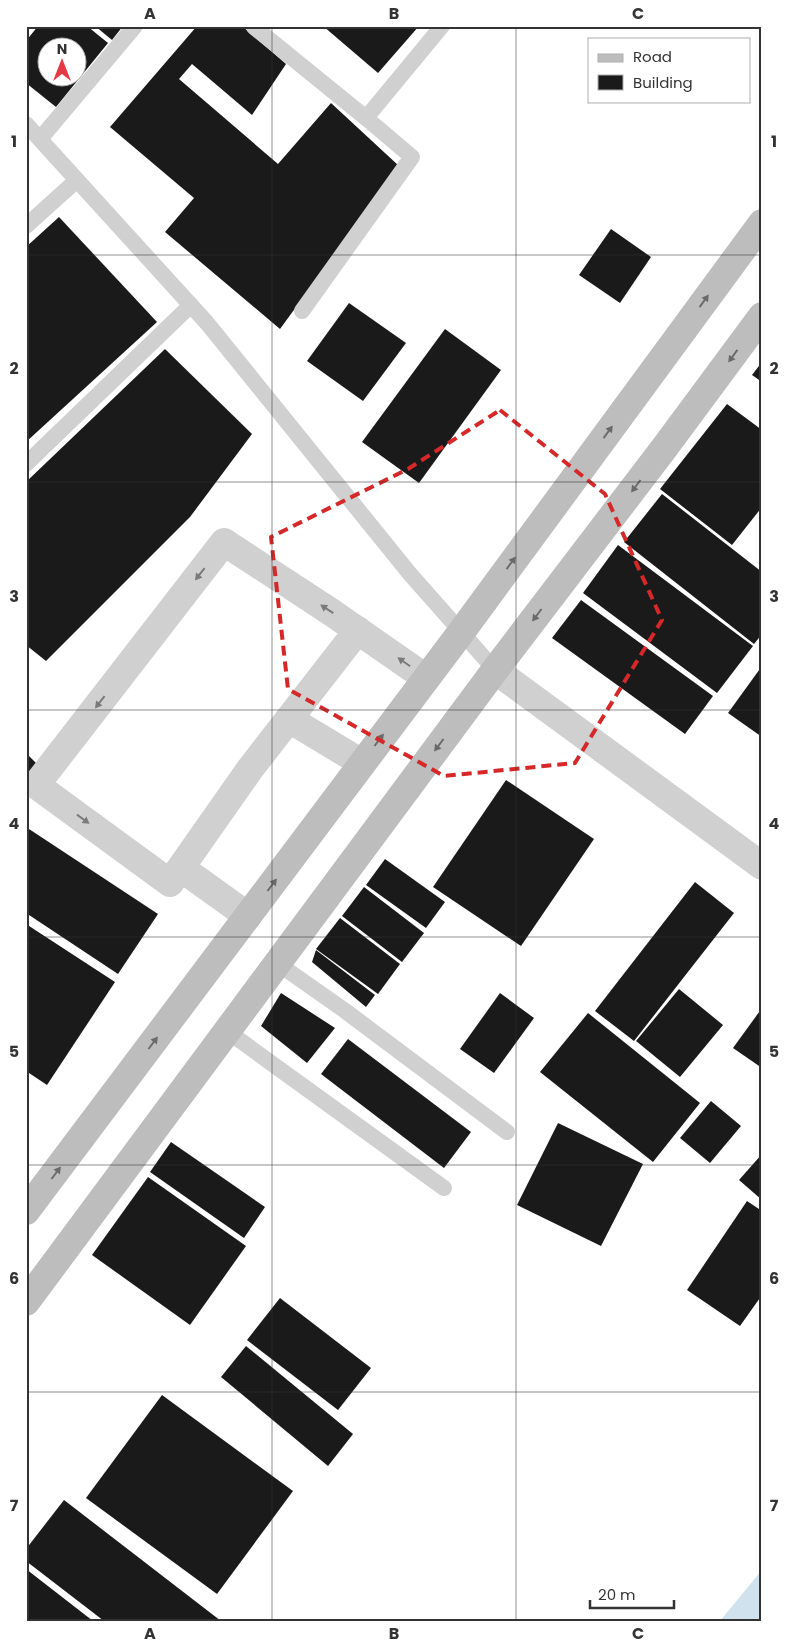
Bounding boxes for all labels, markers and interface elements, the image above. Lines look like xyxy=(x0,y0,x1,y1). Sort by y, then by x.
text: A xyxy=(144,2,156,25)
text: B xyxy=(389,2,399,25)
text: C xyxy=(632,2,644,25)
north arrow xyxy=(38,38,88,88)
legend xyxy=(588,38,750,102)
text: N xyxy=(57,39,67,59)
text: Road xyxy=(633,46,672,67)
text: Building xyxy=(633,72,693,93)
text: 1 xyxy=(11,130,17,153)
text: 1 xyxy=(771,130,777,153)
one-way arrow xyxy=(699,294,709,308)
one-way arrow xyxy=(728,349,738,363)
text: 2 xyxy=(9,357,19,380)
text: 2 xyxy=(769,357,779,380)
one-way arrow xyxy=(602,426,613,439)
one-way arrow xyxy=(630,479,641,492)
one-way arrow xyxy=(506,556,516,570)
one-way arrow xyxy=(194,567,205,580)
text: 3 xyxy=(9,585,19,608)
text: 3 xyxy=(769,585,779,608)
one-way arrow xyxy=(320,604,334,614)
one-way arrow xyxy=(532,608,542,622)
one-way arrow xyxy=(397,657,411,667)
one-way arrow xyxy=(94,695,105,708)
one-way arrow xyxy=(374,734,385,747)
one-way arrow xyxy=(434,738,444,752)
text: 4 xyxy=(9,812,20,835)
text: 4 xyxy=(769,812,780,835)
one-way arrow xyxy=(76,814,90,824)
one-way arrow xyxy=(266,878,276,891)
one-way arrow xyxy=(148,1037,159,1050)
text: 5 xyxy=(9,1040,19,1063)
text: 5 xyxy=(769,1040,779,1063)
one-way arrow xyxy=(51,1166,61,1180)
text: 6 xyxy=(9,1267,19,1290)
text: 6 xyxy=(769,1267,779,1290)
text: 7 xyxy=(10,1494,19,1517)
text: 7 xyxy=(770,1494,779,1517)
scale bar xyxy=(590,1577,674,1609)
text: 20 m xyxy=(598,1584,636,1605)
text: A xyxy=(144,1622,156,1645)
text: B xyxy=(389,1622,399,1645)
text: C xyxy=(632,1622,644,1645)

